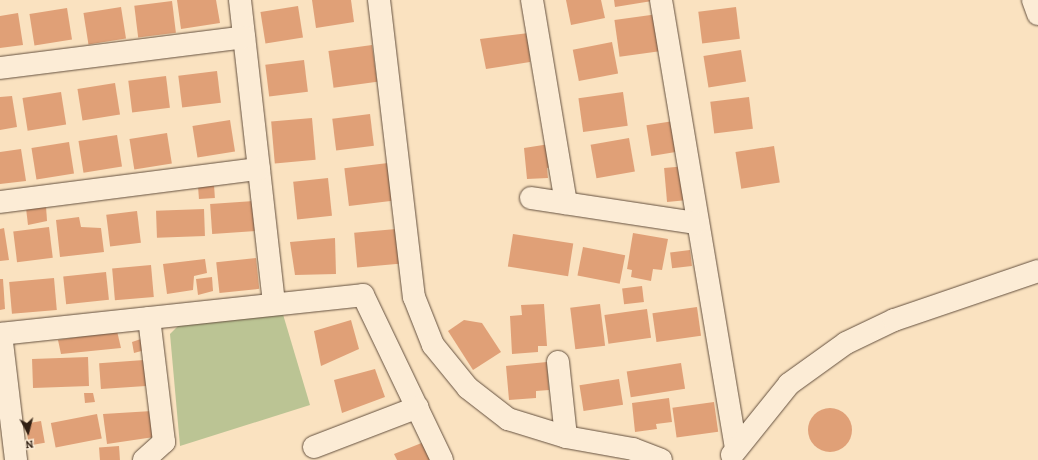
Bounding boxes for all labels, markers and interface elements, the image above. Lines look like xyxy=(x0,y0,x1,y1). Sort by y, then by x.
north arrow xyxy=(8,412,48,452)
text: N xyxy=(25,436,34,452)

